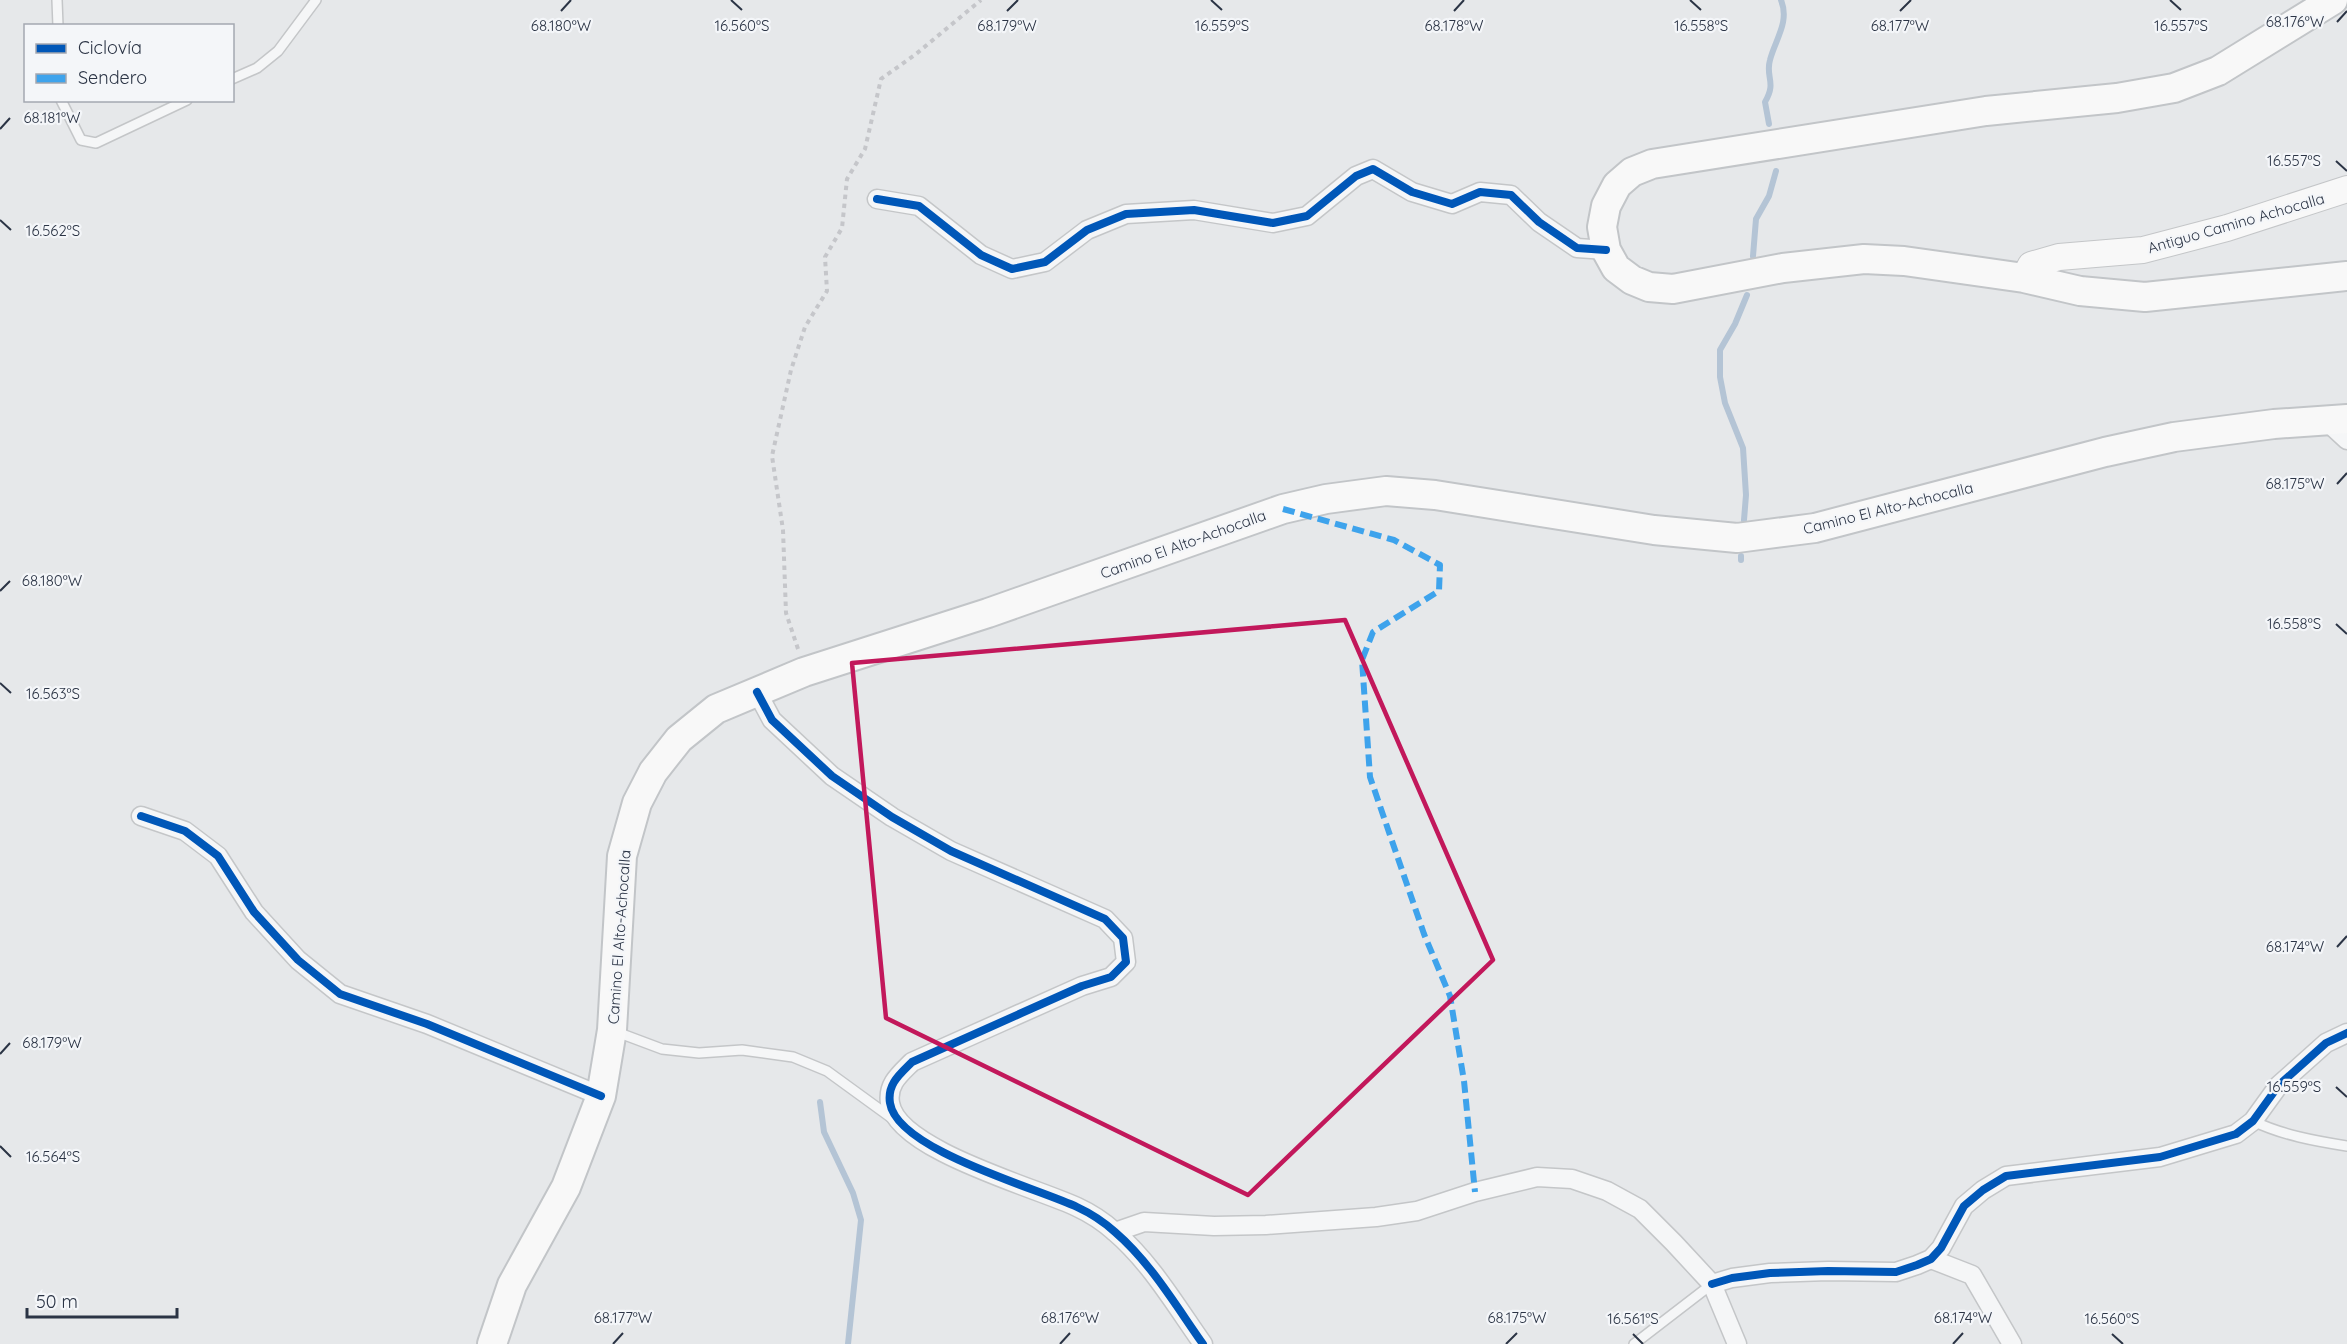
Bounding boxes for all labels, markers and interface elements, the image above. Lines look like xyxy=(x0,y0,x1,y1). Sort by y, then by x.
text: 68.176°W xyxy=(2266,12,2325,31)
text: 68.180°W xyxy=(531,16,592,35)
text: 16.560°S xyxy=(715,16,769,35)
text: 68.179°W xyxy=(977,16,1037,35)
text: 16.559°S xyxy=(1195,16,1249,35)
text: 68.178°W xyxy=(1424,16,1484,35)
text: 16.558°S xyxy=(1674,16,1728,35)
text: 68.177°W xyxy=(1871,16,1930,35)
text: 16.557°S xyxy=(2154,16,2208,35)
legend xyxy=(24,24,234,102)
text: Ciclovía xyxy=(78,36,142,59)
text: Sendero xyxy=(78,66,147,89)
text: 68.181°W xyxy=(24,108,81,127)
text: 16.557°S xyxy=(2267,151,2321,170)
street label: Antiguo Camino Achocalla xyxy=(2145,189,2327,257)
text: 16.562°S xyxy=(26,221,80,240)
text: 68.175°W xyxy=(2265,474,2325,493)
street label: Camino El Alto-Achocalla xyxy=(1801,478,1975,538)
street label: Camino El Alto-Achocalla xyxy=(1098,505,1268,583)
text: 68.180°W xyxy=(22,571,83,590)
text: 16.558°S xyxy=(2267,614,2321,633)
text: 16.563°S xyxy=(26,684,80,703)
street label: Camino El Alto-Achocalla xyxy=(603,849,635,1025)
text: 68.174°W xyxy=(2266,937,2325,956)
text: 68.179°W xyxy=(22,1033,82,1052)
text: 16.559°S xyxy=(2267,1077,2321,1096)
text: 16.564°S xyxy=(26,1147,80,1166)
scale bar xyxy=(27,1281,177,1319)
text: 50 m xyxy=(36,1290,78,1313)
text: 68.177°W xyxy=(594,1308,653,1327)
text: 68.176°W xyxy=(1041,1308,1100,1327)
text: 68.175°W xyxy=(1487,1308,1547,1327)
text: 68.174°W xyxy=(1934,1308,1993,1327)
text: 16.561°S xyxy=(1607,1309,1659,1328)
text: 16.560°S xyxy=(2085,1309,2139,1328)

